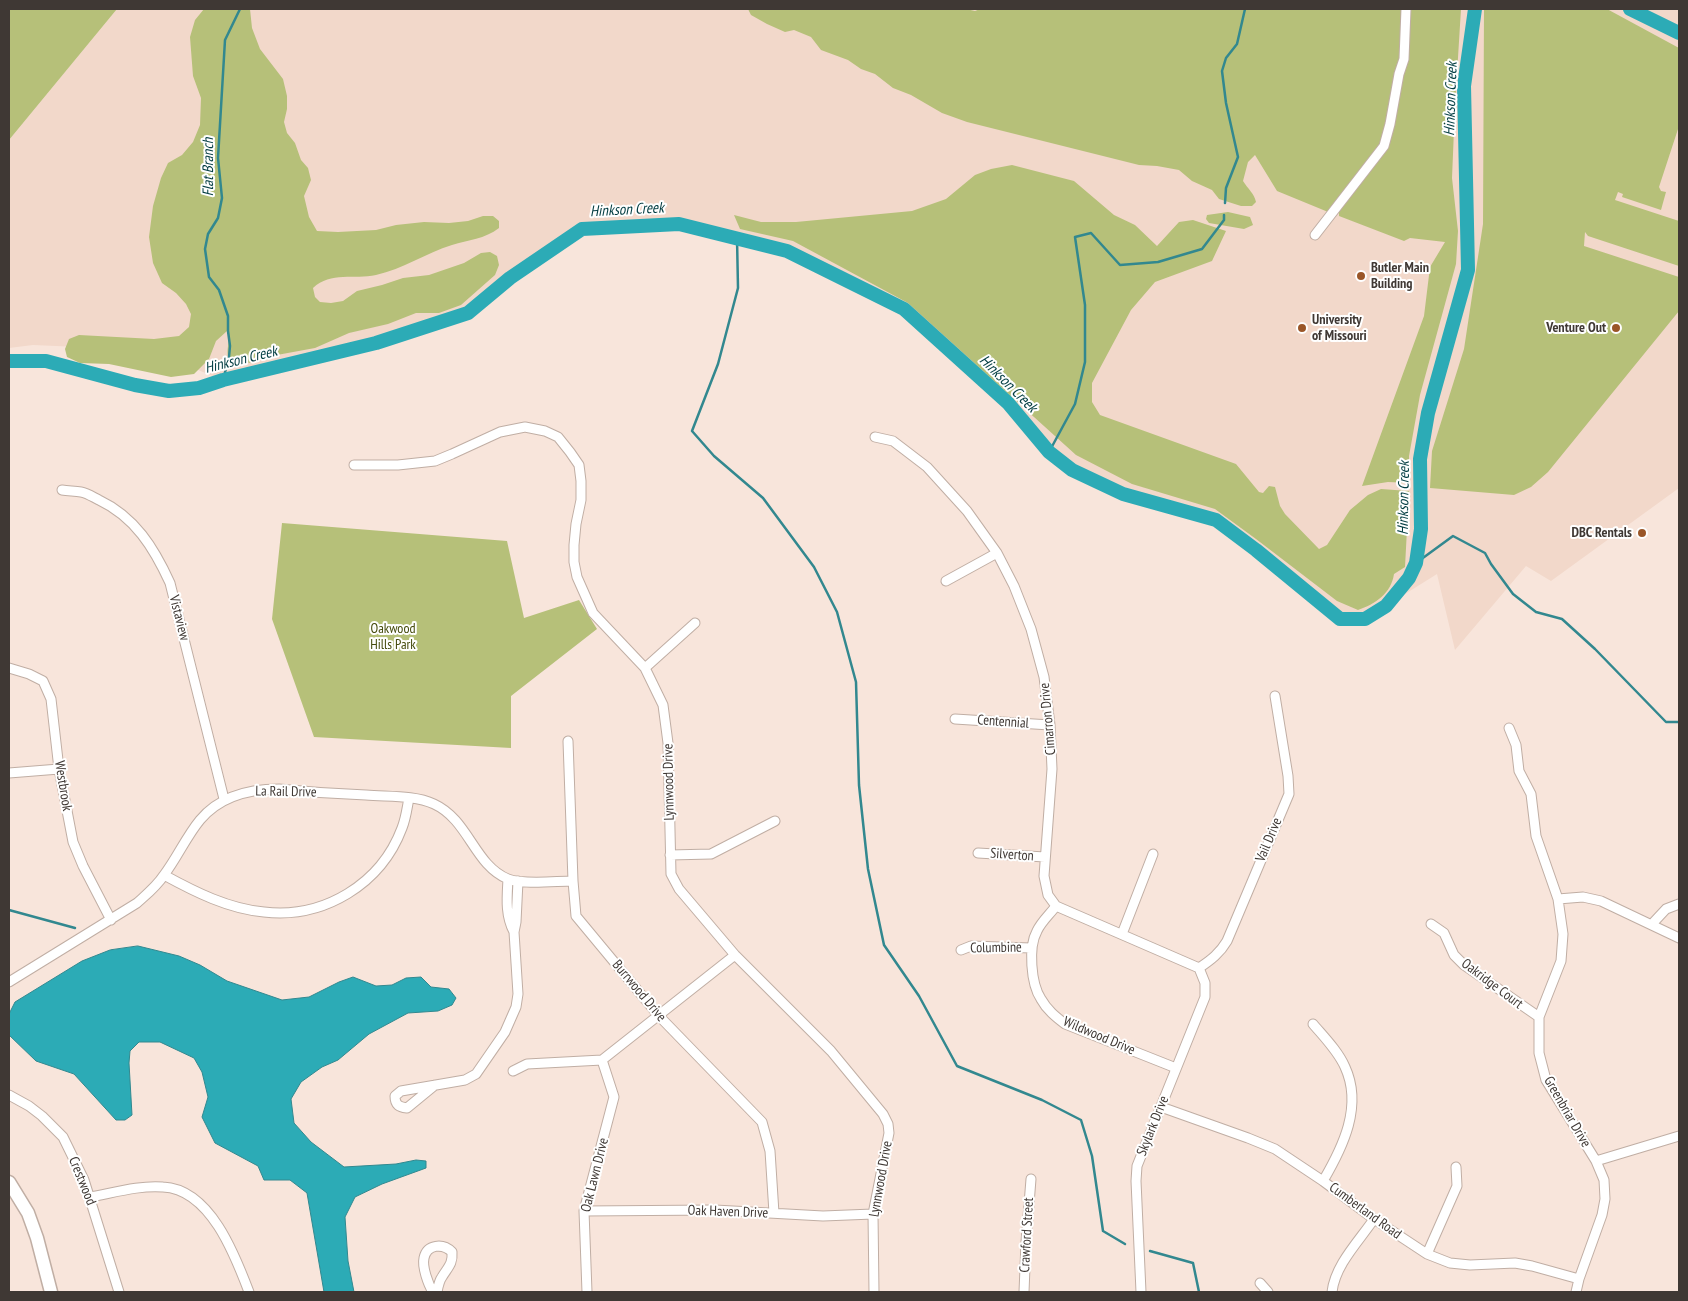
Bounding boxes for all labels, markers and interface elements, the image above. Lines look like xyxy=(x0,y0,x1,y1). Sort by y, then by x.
water label: Hinkson Creek xyxy=(1441,62,1461,136)
water label: Flat Branch xyxy=(200,138,218,196)
water label: Hinkson Creek xyxy=(590,199,664,221)
place label: Butler Main Building xyxy=(1371,260,1429,292)
marker: Butler Main Building xyxy=(1355,270,1367,282)
place label: University of Missouri xyxy=(1312,312,1367,344)
place label: Venture Out xyxy=(1546,320,1606,336)
marker: University of Missouri xyxy=(1296,322,1308,334)
marker: Venture Out xyxy=(1610,322,1622,334)
water label: Hinkson Creek xyxy=(203,342,279,378)
water label: Hinkson Creek xyxy=(976,352,1040,416)
water label: Hinkson Creek xyxy=(1394,461,1414,535)
place label: DBC Rentals xyxy=(1571,525,1632,541)
marker: DBC Rentals xyxy=(1636,527,1648,539)
street label: Vistaview xyxy=(165,594,193,642)
park label: Oakwood Hills Park xyxy=(370,621,416,654)
street label: Cimarron Drive xyxy=(1036,682,1060,756)
street label: Centennial xyxy=(977,712,1029,732)
street label: Lynnwood Drive xyxy=(660,743,678,821)
street label: Westbrook xyxy=(51,760,75,812)
street label: La Rail Drive xyxy=(255,783,317,801)
street label: Vail Drive xyxy=(1252,815,1286,865)
street label: Silverton xyxy=(990,845,1034,865)
street label: Columbine xyxy=(970,939,1022,957)
street label: Oakridge Court xyxy=(1458,955,1526,1013)
street label: Burrwood Drive xyxy=(608,957,670,1025)
street label: Wildwood Drive xyxy=(1061,1013,1137,1059)
street label: Greenbriar Drive xyxy=(1540,1074,1594,1150)
street label: Skylark Drive xyxy=(1133,1094,1173,1158)
street label: Oak Lawn Drive xyxy=(578,1136,612,1214)
street label: Lynnwood Drive xyxy=(866,1140,896,1218)
street label: Crestwood xyxy=(65,1154,99,1208)
street label: Cumberland Road xyxy=(1326,1179,1404,1243)
street label: Crawford Street xyxy=(1017,1197,1037,1273)
street label: Oak Haven Drive xyxy=(687,1202,769,1222)

